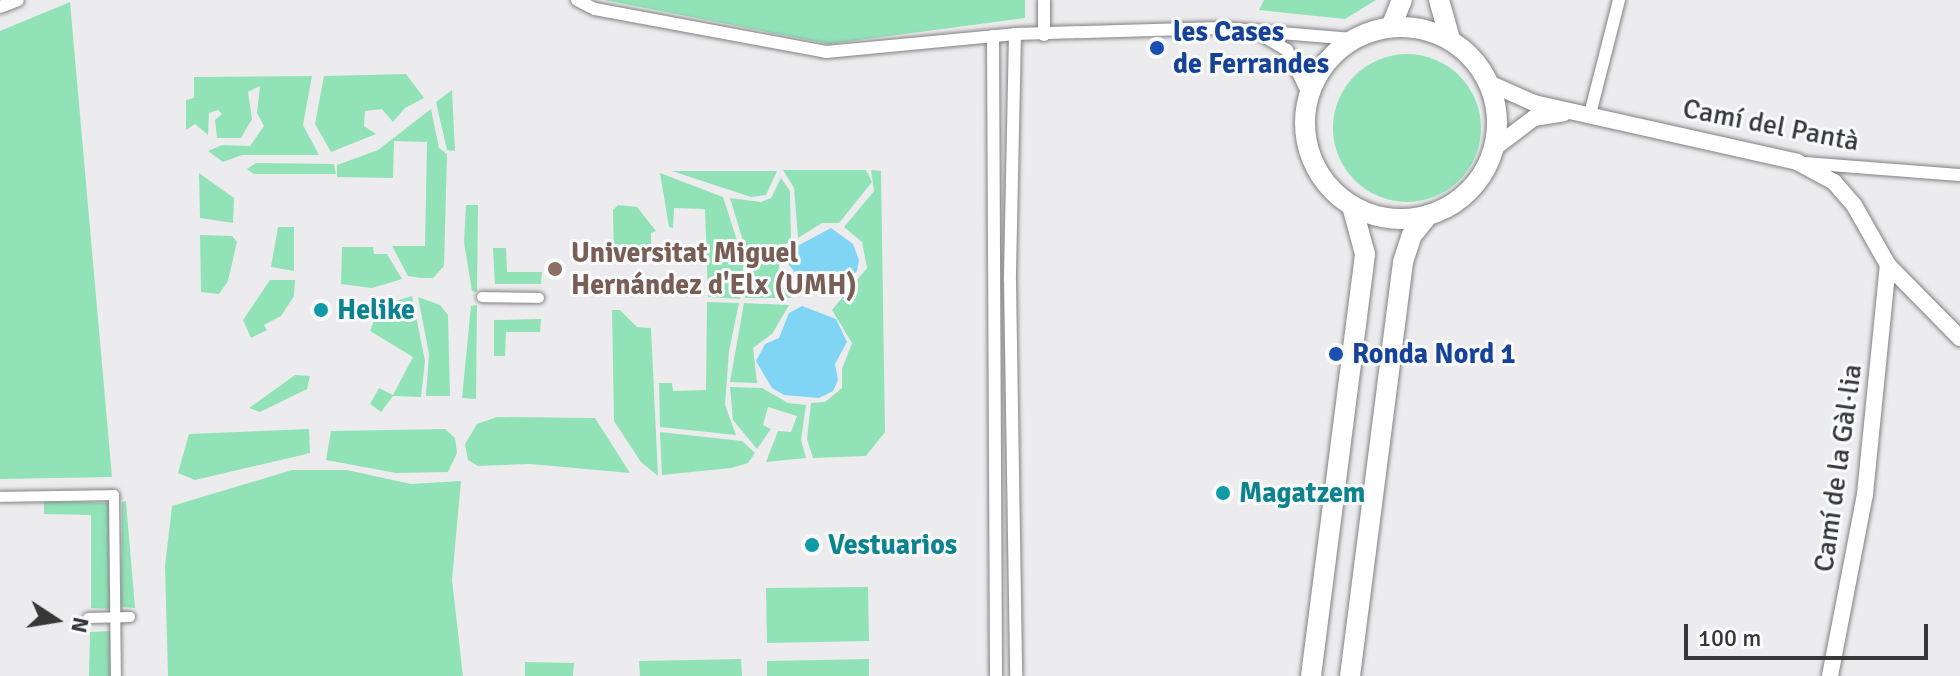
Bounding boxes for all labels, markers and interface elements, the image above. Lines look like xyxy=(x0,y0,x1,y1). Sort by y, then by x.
place label: les Cases de Ferrandes xyxy=(1173,15,1329,81)
marker: les Cases de Ferrandes xyxy=(1148,39,1166,57)
street label: Camí del Pantà xyxy=(1680,91,1862,159)
place label: Universitat Miguel Hernández d'Elx (UMH) xyxy=(571,236,857,302)
marker: Universitat Miguel Hernández d'Elx (UMH) xyxy=(546,260,564,278)
place label: Helike xyxy=(337,293,415,327)
marker: Helike xyxy=(312,301,330,319)
place label: Ronda Nord 1 xyxy=(1352,337,1516,371)
marker: Ronda Nord 1 xyxy=(1327,345,1345,363)
street label: Camí de la Gàl·lia xyxy=(1807,362,1869,574)
place label: Magatzem xyxy=(1239,476,1366,510)
marker: Magatzem xyxy=(1214,484,1232,502)
place label: Vestuarios xyxy=(828,528,957,562)
marker: Vestuarios xyxy=(803,536,821,554)
north arrow xyxy=(16,580,96,660)
scale bar xyxy=(1688,608,1932,658)
text: N xyxy=(65,615,95,635)
text: 100 m xyxy=(1698,623,1761,653)

